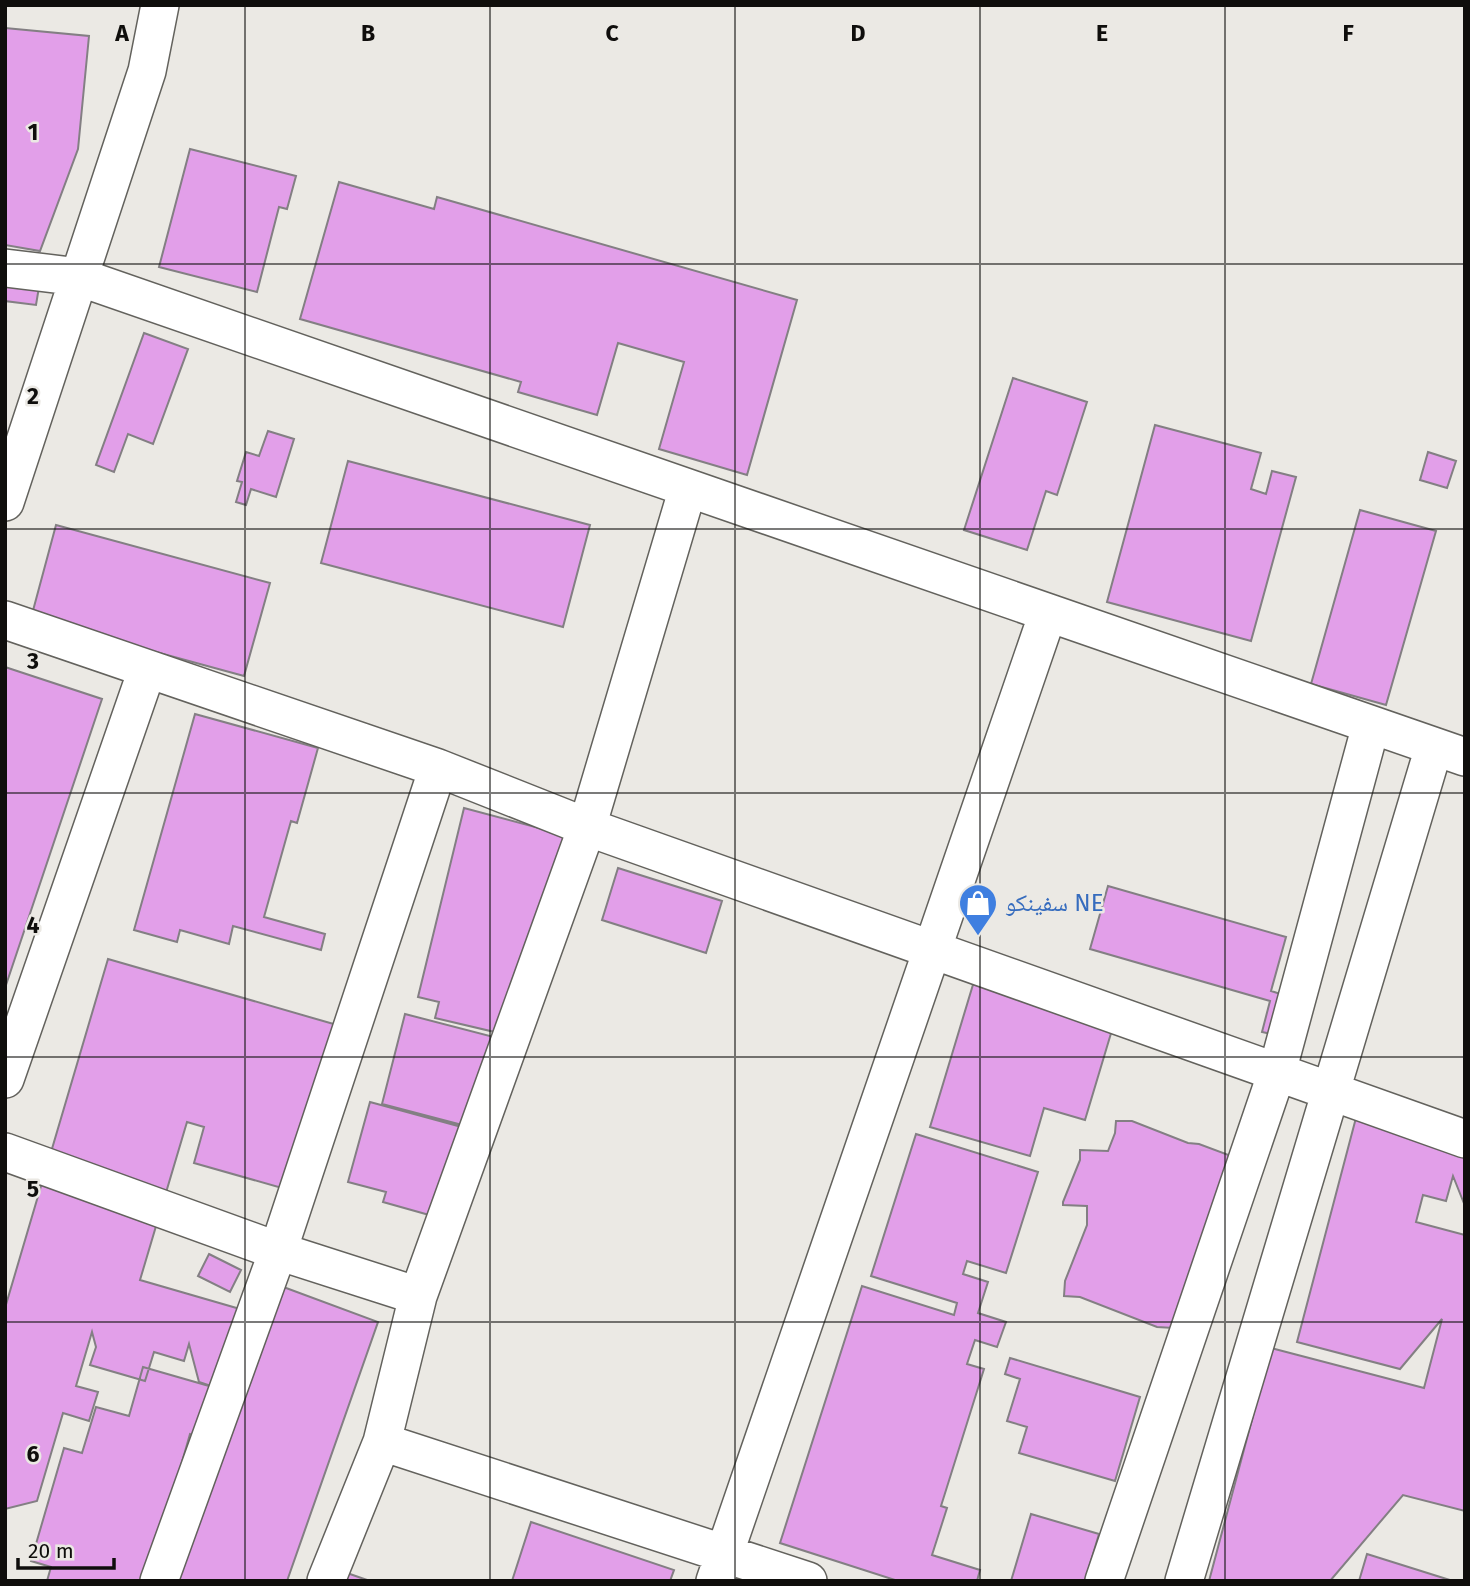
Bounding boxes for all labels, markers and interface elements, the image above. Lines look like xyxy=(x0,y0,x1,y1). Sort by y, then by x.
text: A xyxy=(114,19,129,47)
text: B xyxy=(361,19,375,47)
text: C xyxy=(605,19,619,47)
text: D xyxy=(851,19,866,47)
text: E xyxy=(1096,19,1108,47)
text: F xyxy=(1342,19,1354,47)
text: 1 xyxy=(28,118,38,146)
text: 2 xyxy=(27,382,39,410)
text: 3 xyxy=(26,647,39,675)
shop icon: سفينكو NE xyxy=(957,882,999,937)
place label: سفينكو NE xyxy=(1005,889,1104,917)
text: 4 xyxy=(27,911,40,939)
text: 5 xyxy=(27,1175,39,1203)
text: 6 xyxy=(27,1440,40,1468)
scale bar xyxy=(18,1526,114,1570)
text: 20 m xyxy=(28,1538,74,1564)

